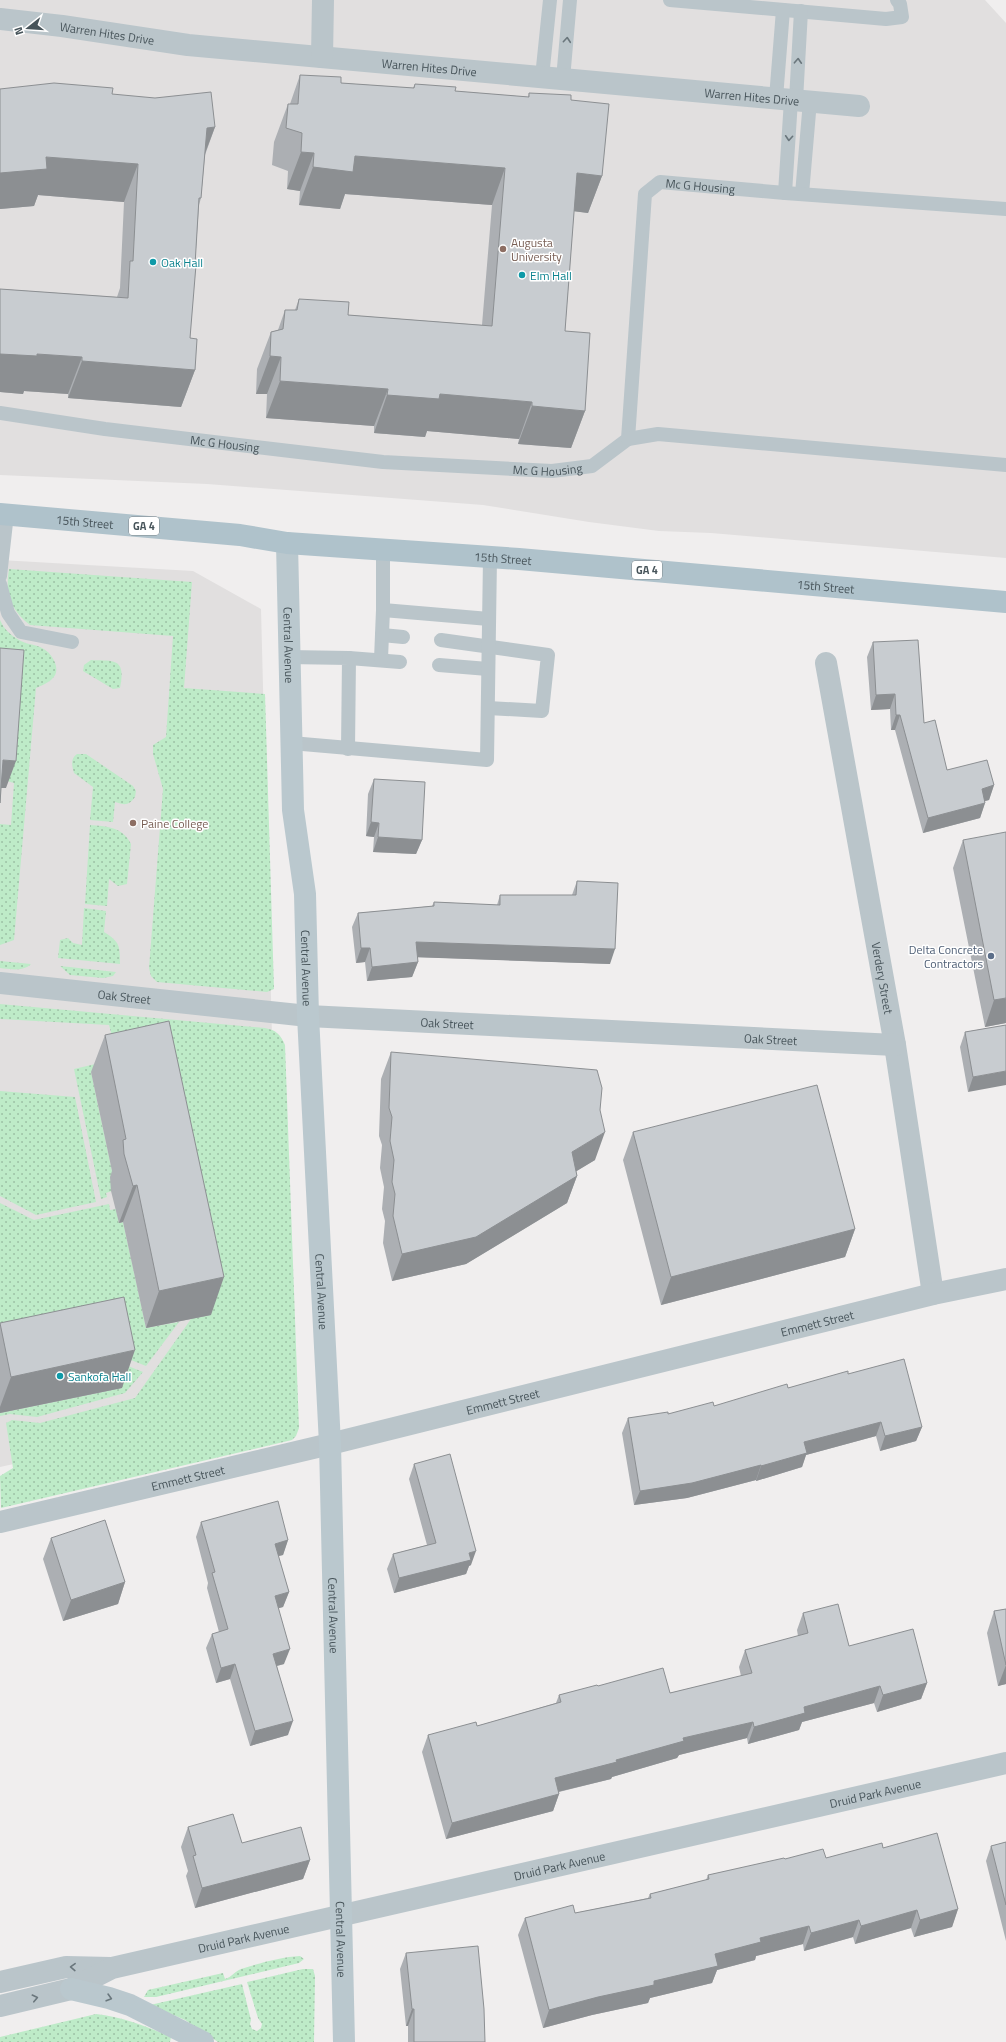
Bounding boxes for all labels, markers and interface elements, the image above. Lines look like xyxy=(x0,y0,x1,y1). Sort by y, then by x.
north arrow xyxy=(8,8,48,48)
street label: Warren Hites Drive xyxy=(59,16,156,49)
text: N xyxy=(10,25,27,37)
one-way arrow xyxy=(562,37,571,43)
street label: Warren Hites Drive xyxy=(381,53,478,81)
one-way arrow xyxy=(794,58,803,64)
street label: Warren Hites Drive xyxy=(704,82,800,110)
one-way arrow xyxy=(784,135,793,141)
street label: Mc G Housing xyxy=(665,173,736,198)
place label: Augusta University xyxy=(511,233,562,266)
marker: Augusta University xyxy=(498,244,508,254)
place label: Oak Hall xyxy=(161,253,203,272)
marker: Oak Hall xyxy=(148,257,158,267)
place label: Elm Hall xyxy=(530,266,572,285)
marker: Elm Hall xyxy=(517,270,527,280)
street label: Mc G Housing xyxy=(189,430,261,457)
street label: Mc G Housing xyxy=(512,458,583,481)
street label: 15th Street xyxy=(55,509,115,533)
road number: GA 4 xyxy=(129,517,159,535)
street label: 15th Street xyxy=(473,546,533,570)
road number: GA 4 xyxy=(632,561,662,579)
street label: 15th Street xyxy=(796,574,856,598)
street label: Central Avenue xyxy=(279,607,300,683)
place label: Paine College xyxy=(141,814,208,833)
marker: Paine College xyxy=(128,818,138,828)
street label: Central Avenue xyxy=(296,930,317,1006)
street label: Verdery Street xyxy=(867,940,899,1016)
place label: Delta Concrete Contractors xyxy=(909,940,983,973)
marker: Delta Concrete Contractors xyxy=(986,951,996,961)
street label: Oak Street xyxy=(97,984,153,1009)
street label: Oak Street xyxy=(420,1012,475,1034)
street label: Oak Street xyxy=(744,1028,799,1050)
street label: Central Avenue xyxy=(311,1253,334,1330)
street label: Emmett Street xyxy=(778,1304,856,1341)
place label: Sankofa Hall xyxy=(68,1367,131,1386)
marker: Sankofa Hall xyxy=(55,1371,65,1381)
street label: Emmett Street xyxy=(464,1383,542,1419)
street label: Emmett Street xyxy=(149,1460,227,1495)
street label: Central Avenue xyxy=(324,1577,344,1654)
street label: Druid Park Avenue xyxy=(828,1773,923,1813)
street label: Druid Park Avenue xyxy=(512,1846,607,1885)
street label: Central Avenue xyxy=(331,1901,352,1978)
street label: Druid Park Avenue xyxy=(196,1918,291,1958)
one-way arrow xyxy=(70,1963,76,1971)
one-way arrow xyxy=(105,1993,112,2002)
one-way arrow xyxy=(32,1994,39,2002)

